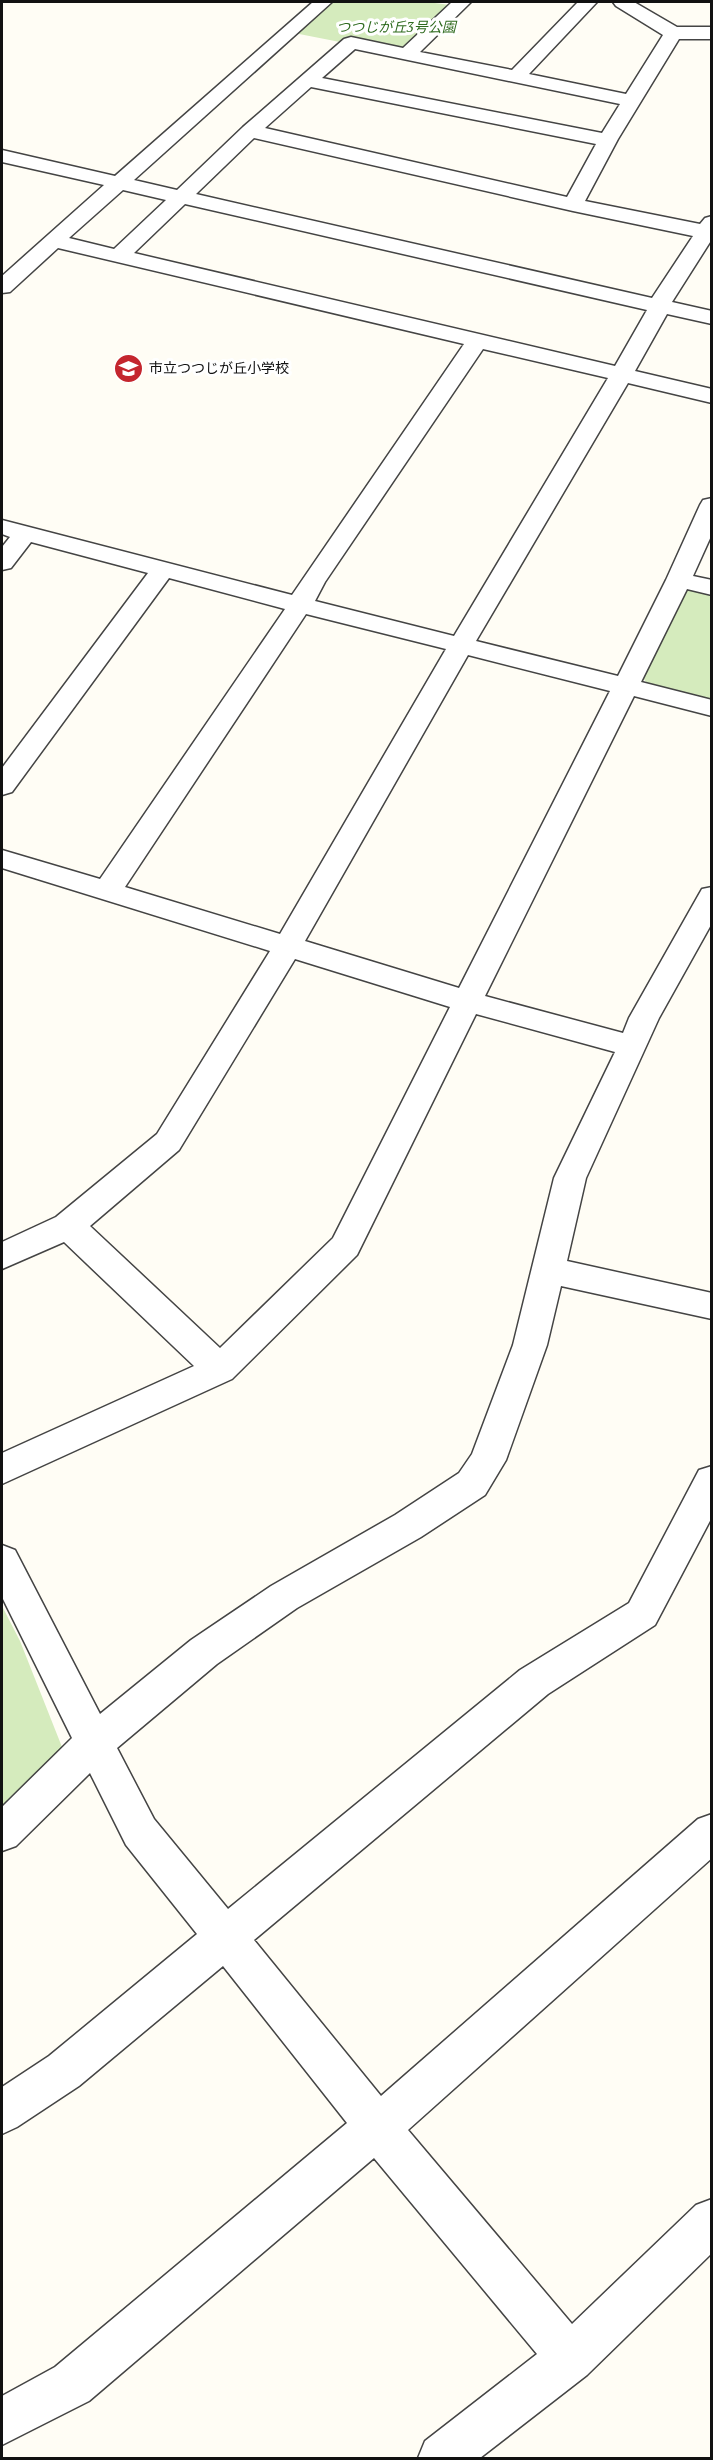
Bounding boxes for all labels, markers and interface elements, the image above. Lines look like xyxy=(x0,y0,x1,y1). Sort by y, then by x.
park label: つつじが丘3号公園 xyxy=(336,17,458,36)
school or university icon: 市立つつじが丘小学校 xyxy=(112,352,144,384)
place label: 市立つつじが丘小学校 xyxy=(149,358,289,377)

